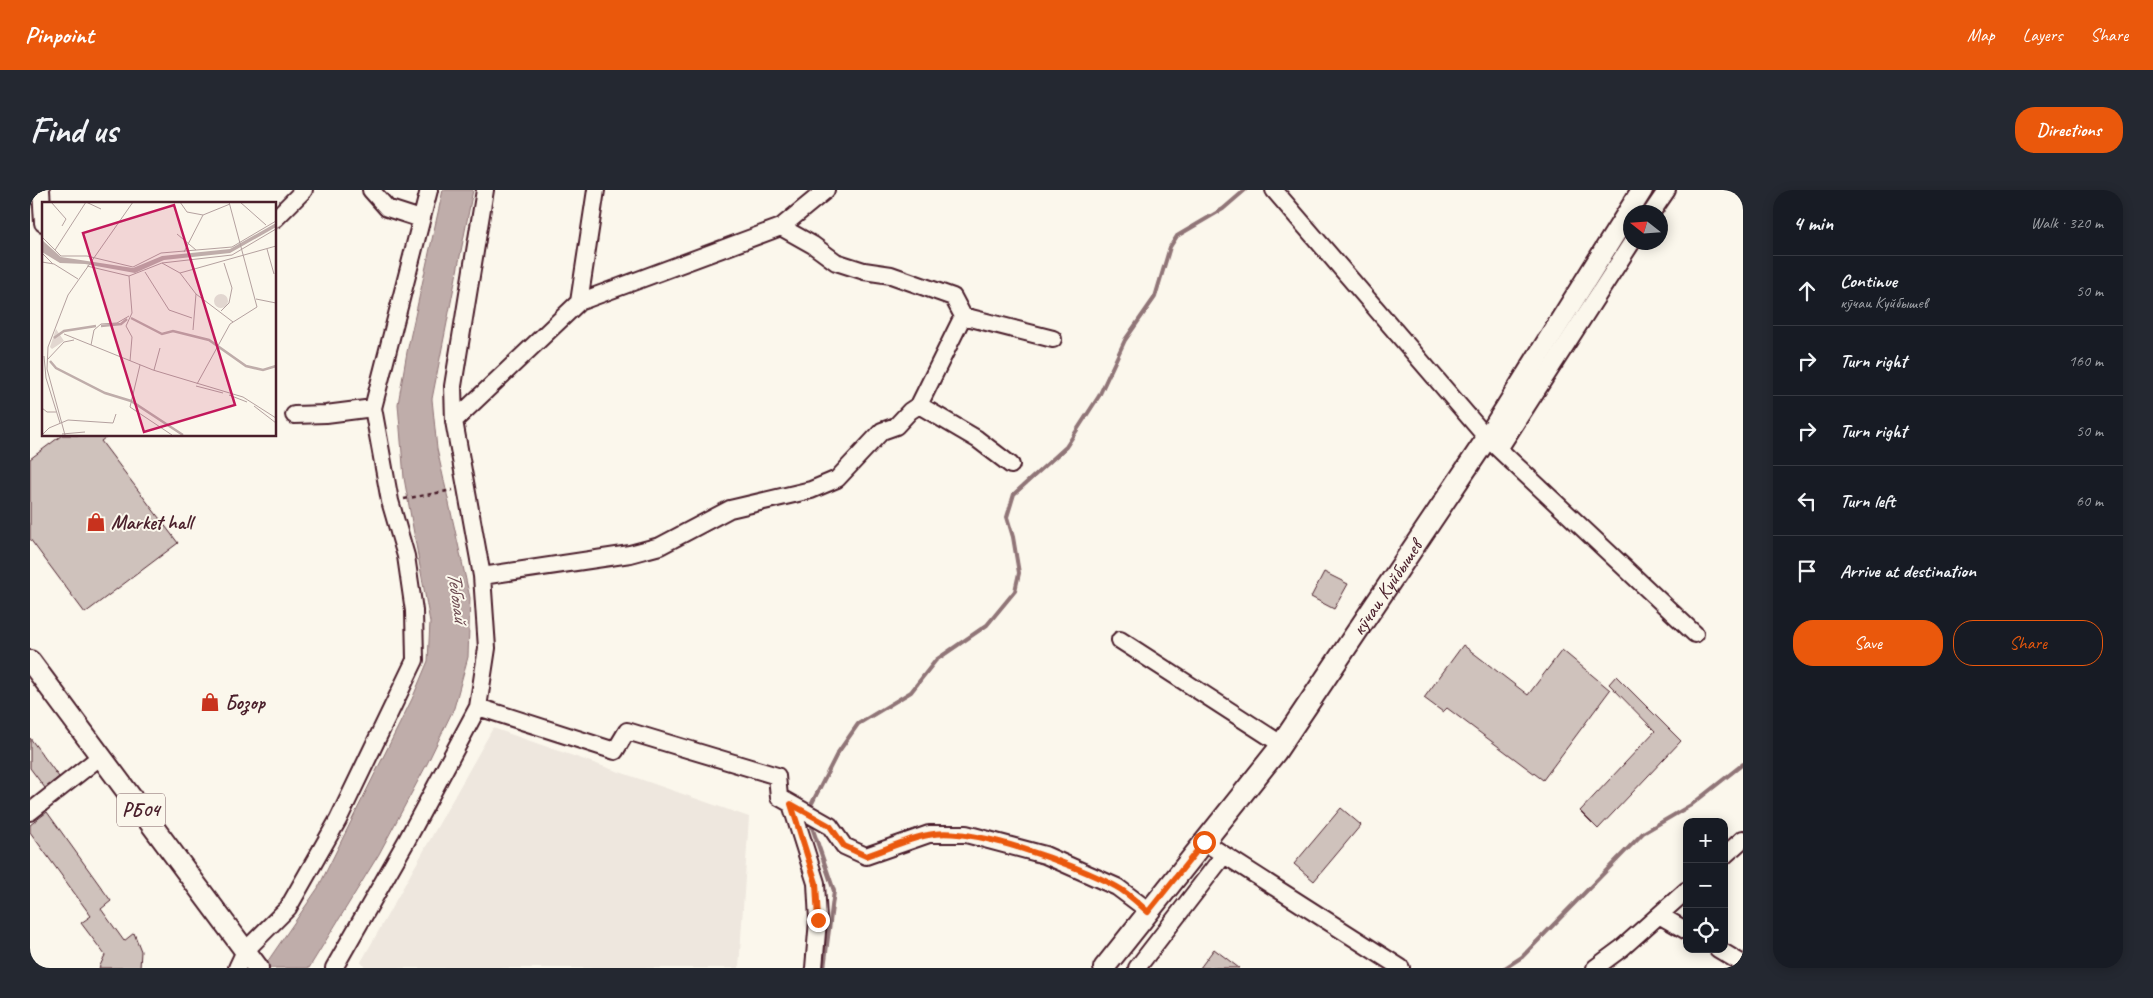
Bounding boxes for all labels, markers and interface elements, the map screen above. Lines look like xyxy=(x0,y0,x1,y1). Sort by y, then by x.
text: Pinpoint xyxy=(25,20,94,50)
text: Map xyxy=(1967,24,1995,46)
text: Layers xyxy=(2023,24,2062,46)
text: Share xyxy=(2090,24,2128,46)
button: Directions xyxy=(2015,107,2123,153)
text: Find us xyxy=(30,108,117,153)
inset map xyxy=(42,202,276,436)
north arrow xyxy=(1623,205,1668,250)
text: 4 min xyxy=(1793,210,1833,236)
text: Walk · 320 m xyxy=(2031,213,2103,233)
text: Continue xyxy=(1840,269,1897,293)
icon: ahead xyxy=(1793,277,1821,305)
text: 50 m xyxy=(2076,281,2103,301)
text: кӯчаи Куйбышев xyxy=(1840,293,1927,313)
icon: right xyxy=(1793,347,1821,375)
text: Turn right xyxy=(1840,349,1907,373)
text: 160 m xyxy=(2069,351,2103,371)
icon: right xyxy=(1793,417,1821,445)
text: Turn right xyxy=(1840,419,1907,443)
text: 50 m xyxy=(2076,421,2103,441)
icon: left xyxy=(1793,487,1821,515)
text: Turn left xyxy=(1840,489,1895,513)
text: 60 m xyxy=(2076,491,2103,511)
place label: Market hall xyxy=(111,510,196,535)
shop icon: Market hall xyxy=(85,511,107,533)
street label: кӯчаи Куйбышев xyxy=(1346,533,1429,640)
icon: arrive xyxy=(1793,557,1821,585)
text: Arrive at destination xyxy=(1840,559,1976,583)
water label: Теболай xyxy=(442,570,475,628)
button: Save xyxy=(1793,620,1943,666)
button: Share xyxy=(1953,620,2103,666)
place label: Бозор xyxy=(225,690,267,716)
shop icon: Бозор xyxy=(199,691,221,713)
road number: РБ04 xyxy=(117,794,165,826)
map controls xyxy=(1683,818,1728,953)
button: + xyxy=(1683,818,1728,863)
route start xyxy=(1193,831,1216,854)
button: − xyxy=(1683,863,1728,908)
button: locate xyxy=(1683,908,1728,953)
route end xyxy=(807,909,830,932)

